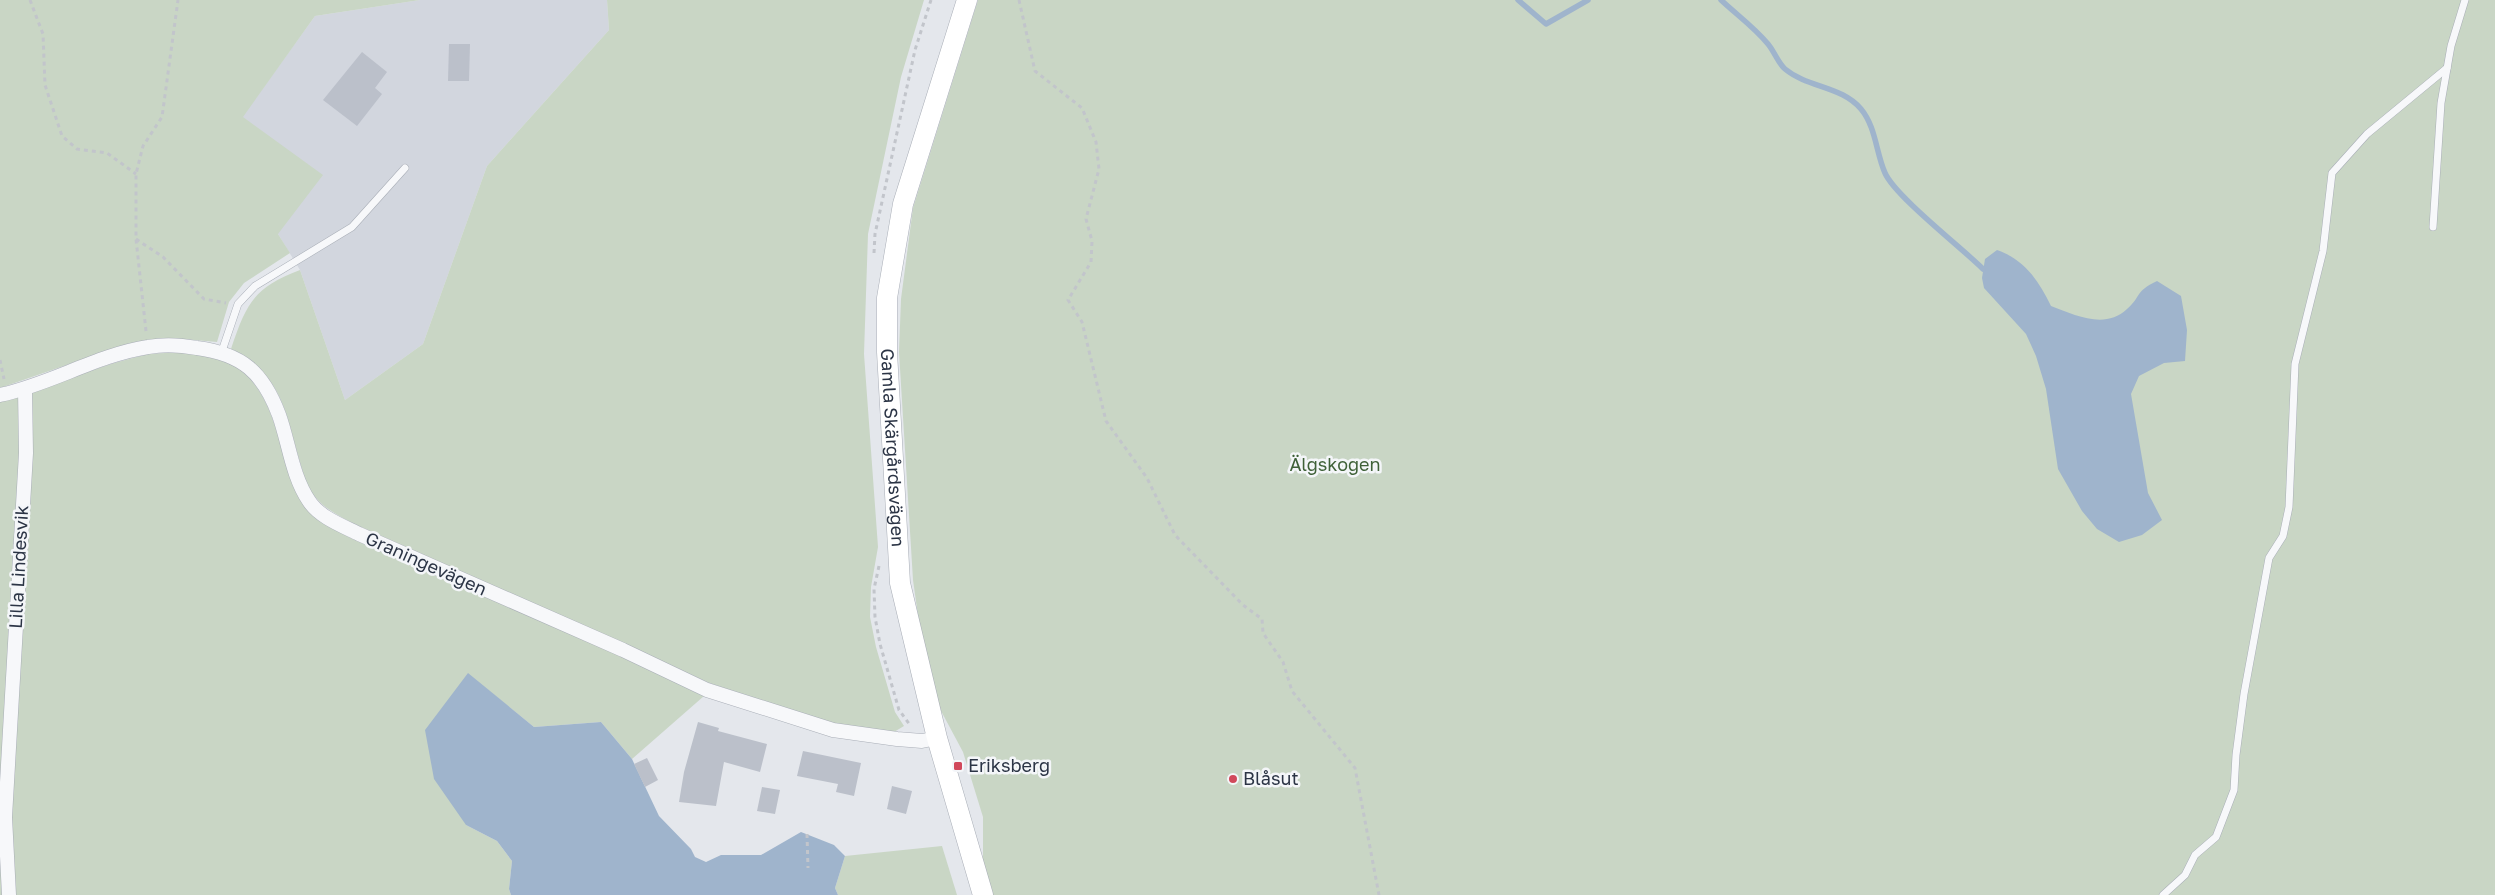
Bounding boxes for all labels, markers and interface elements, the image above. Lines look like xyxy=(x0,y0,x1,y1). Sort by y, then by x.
street label: Gamla Skärgårdsvägen xyxy=(877,348,910,548)
park label: Älgskogen xyxy=(1289,453,1381,475)
street label: Lilla Lindesvik xyxy=(4,505,32,629)
street label: Graningevägen xyxy=(362,527,490,600)
place label: Eriksberg xyxy=(968,754,1050,776)
marker: Eriksberg xyxy=(952,760,964,772)
place label: Blåsut xyxy=(1243,767,1299,789)
marker: Blåsut xyxy=(1227,773,1239,785)

